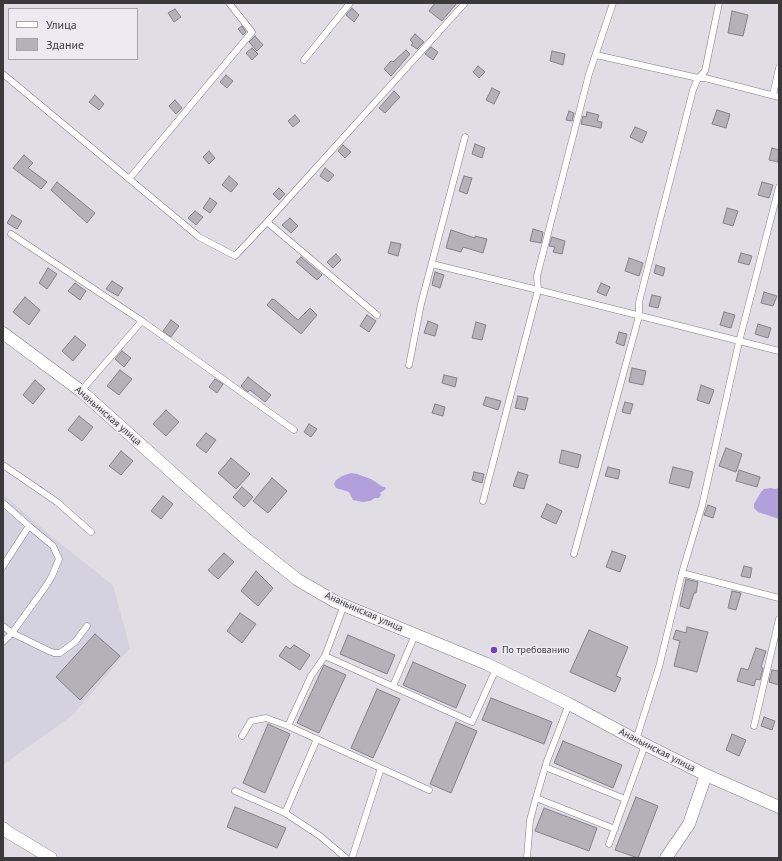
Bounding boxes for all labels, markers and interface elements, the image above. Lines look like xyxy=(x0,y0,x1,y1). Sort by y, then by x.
legend xyxy=(8,8,138,60)
text: Улица xyxy=(46,17,77,32)
text: Здание xyxy=(46,37,84,52)
street label: Ананьинская улица xyxy=(72,384,144,448)
street label: Ананьинская улица xyxy=(323,589,405,635)
place label: По требованию xyxy=(502,644,570,656)
marker: По требованию xyxy=(489,645,499,655)
street label: Ананьинская улица xyxy=(617,726,697,774)

